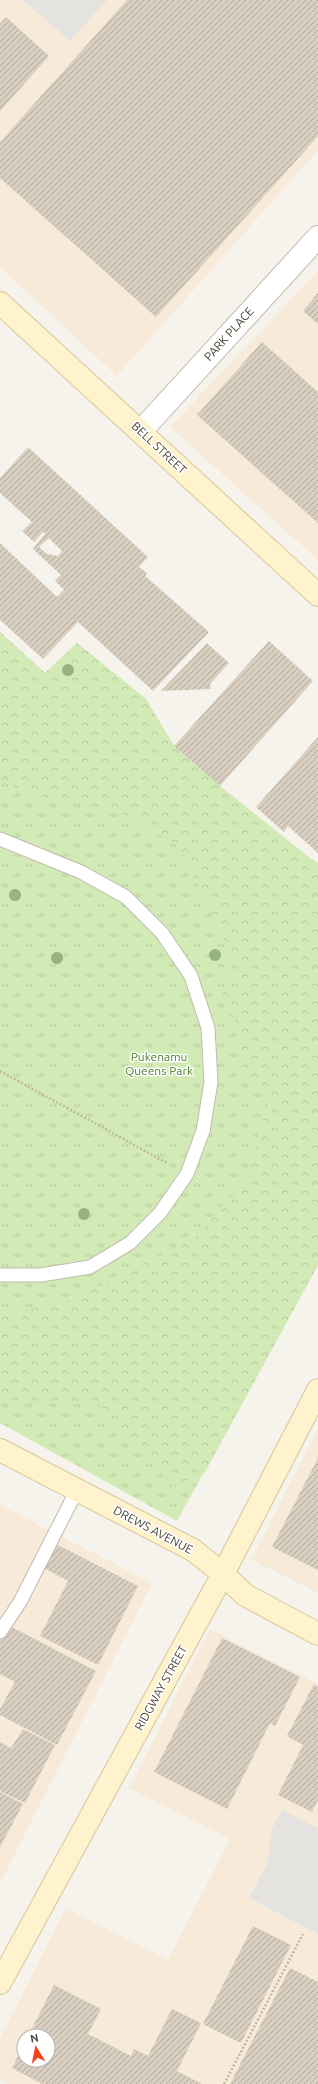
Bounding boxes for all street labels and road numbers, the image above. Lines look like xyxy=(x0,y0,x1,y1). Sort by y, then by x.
street label: PARK PLACE xyxy=(201,304,256,363)
street label: BELL STREET xyxy=(129,419,190,476)
street label: DREWS AVENUE xyxy=(111,1503,195,1556)
street label: RIDGWAY STREET xyxy=(132,1643,189,1733)

